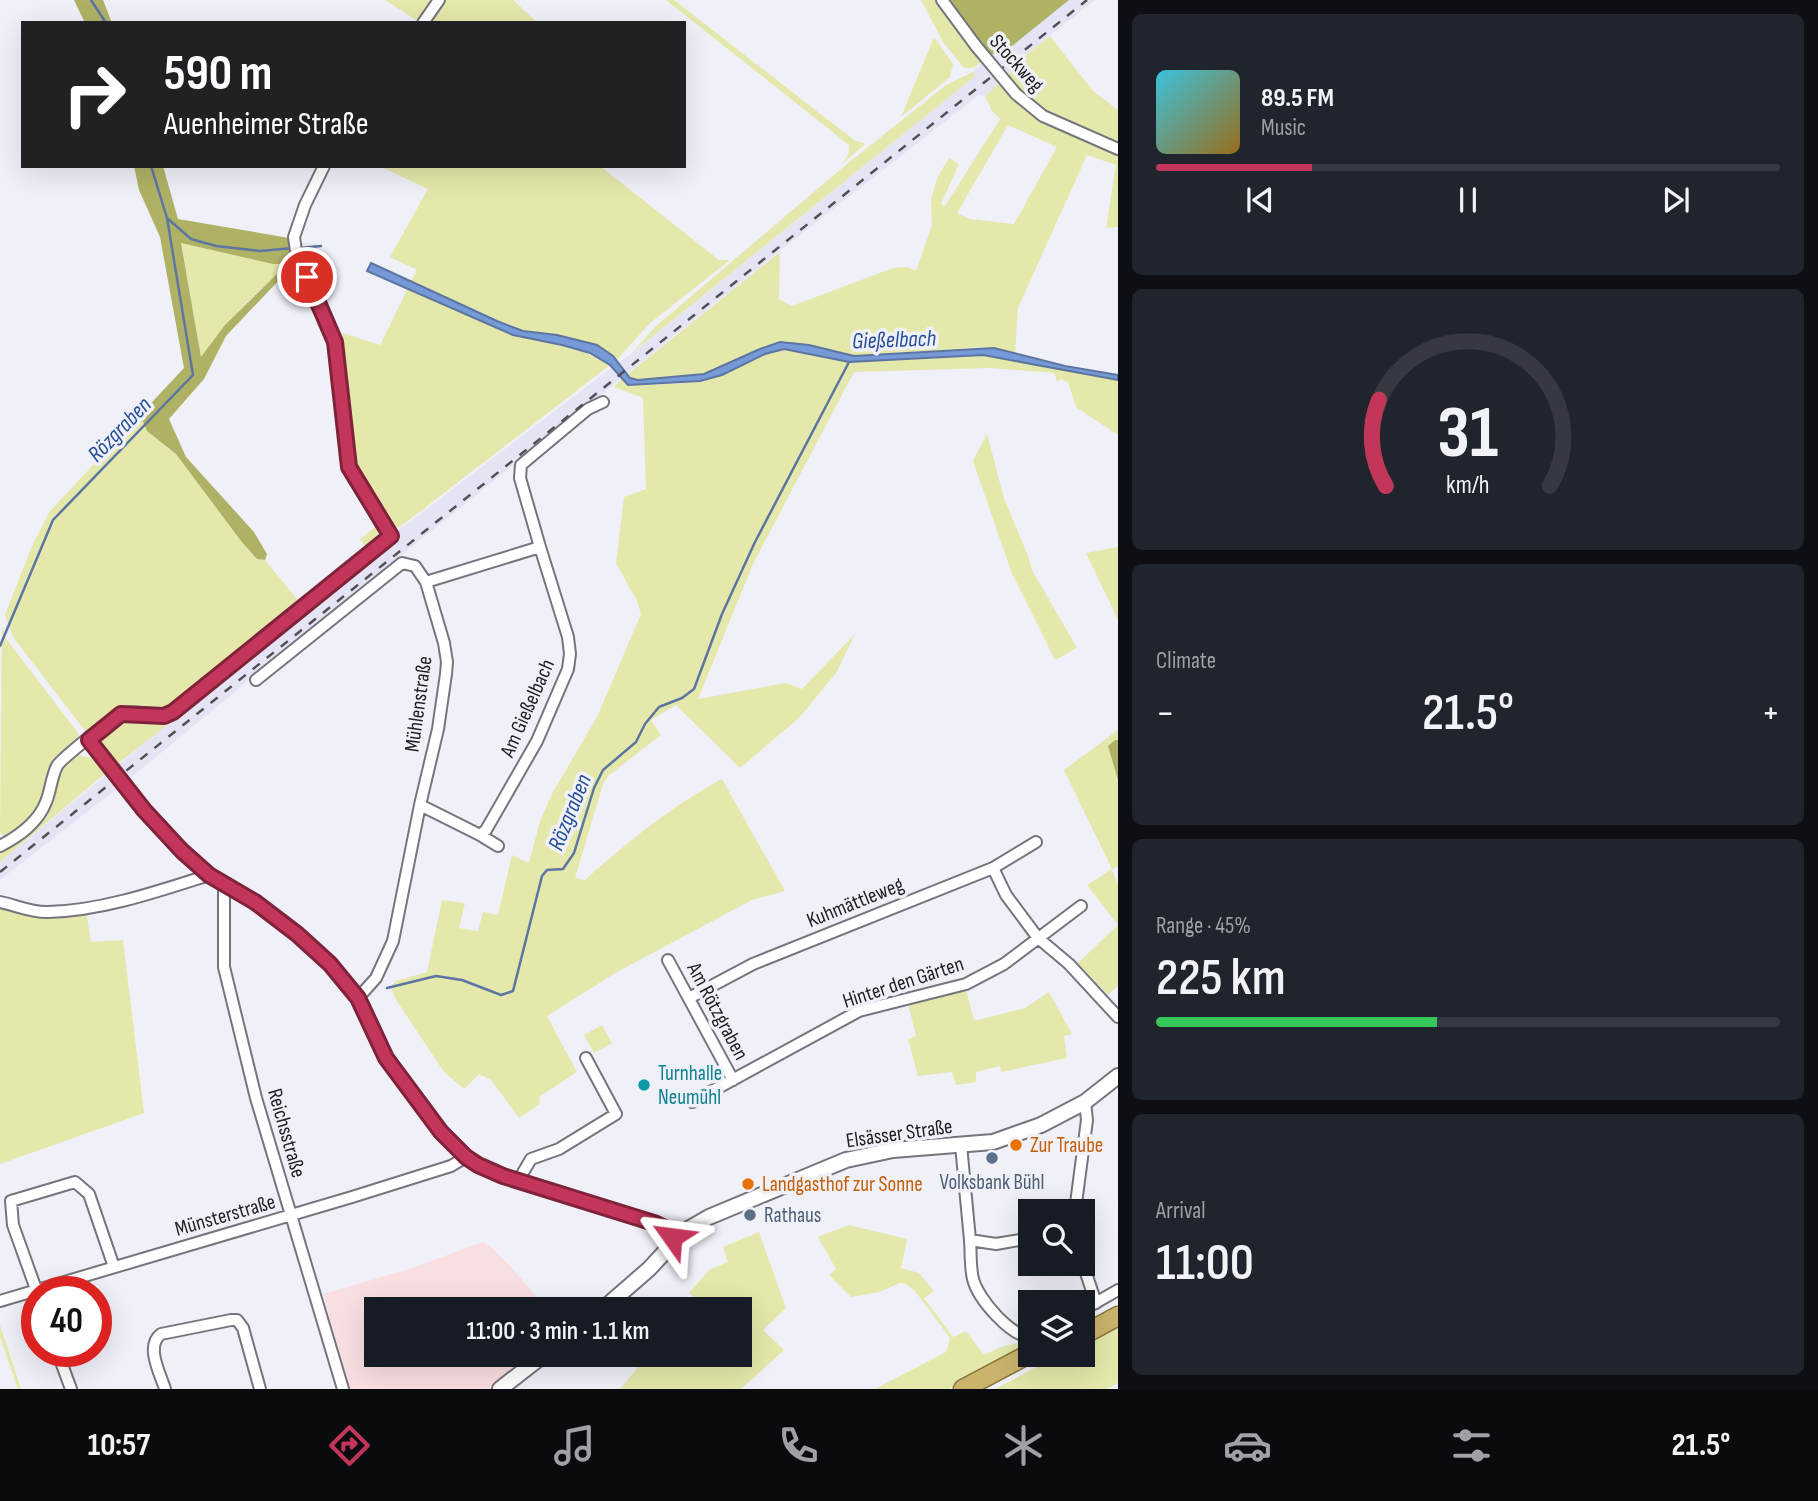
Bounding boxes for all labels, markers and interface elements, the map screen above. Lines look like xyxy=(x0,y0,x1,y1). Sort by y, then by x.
street label: Stockweg xyxy=(984,29,1049,97)
text: 590 m xyxy=(164,45,272,104)
icon: right xyxy=(49,49,140,140)
text: 89.5 FM xyxy=(1261,83,1334,114)
text: Auenheimer Straße xyxy=(164,105,369,144)
text: Music xyxy=(1261,114,1306,142)
icon: previous xyxy=(1241,181,1279,219)
icon: pause xyxy=(1449,181,1487,219)
icon: next xyxy=(1657,181,1695,219)
pin xyxy=(277,247,337,307)
icon: arrive xyxy=(288,258,326,296)
water label: Gießelbach xyxy=(851,325,937,355)
text: 31 xyxy=(1437,390,1499,478)
water label: Rözgraben xyxy=(82,391,158,468)
text: km/h xyxy=(1446,469,1490,500)
text: Climate xyxy=(1156,647,1216,675)
street label: Mühlenstraße xyxy=(399,655,438,754)
street label: Am Gießelbach xyxy=(494,655,560,762)
text: 21.5° xyxy=(1422,682,1514,745)
text: − xyxy=(1156,691,1175,736)
text: + xyxy=(1761,691,1780,736)
water label: Rözgraben xyxy=(542,770,598,855)
street label: Kuhmättleweg xyxy=(803,872,907,933)
text: Range · 45% xyxy=(1156,912,1251,940)
text: 225 km xyxy=(1156,947,1286,1010)
street label: Hinter den Gärten xyxy=(840,951,967,1014)
street label: Am Rötzgraben xyxy=(681,957,754,1064)
place label: Turnhalle Neumühl xyxy=(658,1061,722,1110)
marker: Turnhalle Neumühl xyxy=(636,1077,652,1093)
street label: Reichsstraße xyxy=(262,1086,311,1181)
street label: Elsässer Straße xyxy=(844,1114,954,1153)
place label: Zur Traube xyxy=(1030,1133,1103,1158)
marker: Zur Traube xyxy=(1008,1137,1024,1153)
marker: Volksbank Bühl xyxy=(984,1150,1000,1166)
place label: Volksbank Bühl xyxy=(940,1170,1044,1195)
place label: Landgasthof zur Sonne xyxy=(762,1172,923,1197)
marker: Landgasthof zur Sonne xyxy=(740,1176,756,1192)
street label: Münsterstraße xyxy=(172,1189,278,1242)
text: Arrival xyxy=(1156,1197,1205,1225)
map controls xyxy=(1018,1199,1095,1367)
button: search xyxy=(1018,1199,1095,1276)
position arrow xyxy=(635,1200,709,1274)
place label: Rathaus xyxy=(764,1203,821,1228)
marker: Rathaus xyxy=(742,1207,758,1223)
text: 11:00 xyxy=(1156,1232,1254,1295)
speed limit sign: 40 xyxy=(21,1276,112,1367)
button: layers xyxy=(1018,1290,1095,1367)
text: 11:00 · 3 min · 1.1 km xyxy=(466,1316,650,1347)
icon: directions xyxy=(325,1421,374,1470)
icon: music xyxy=(550,1421,599,1470)
icon: phone xyxy=(774,1421,823,1470)
icon: climate xyxy=(999,1421,1048,1470)
icon: car xyxy=(1223,1421,1272,1470)
icon: filters xyxy=(1447,1421,1496,1470)
text: 10:57 xyxy=(88,1426,150,1465)
text: 21.5° xyxy=(1672,1426,1730,1465)

